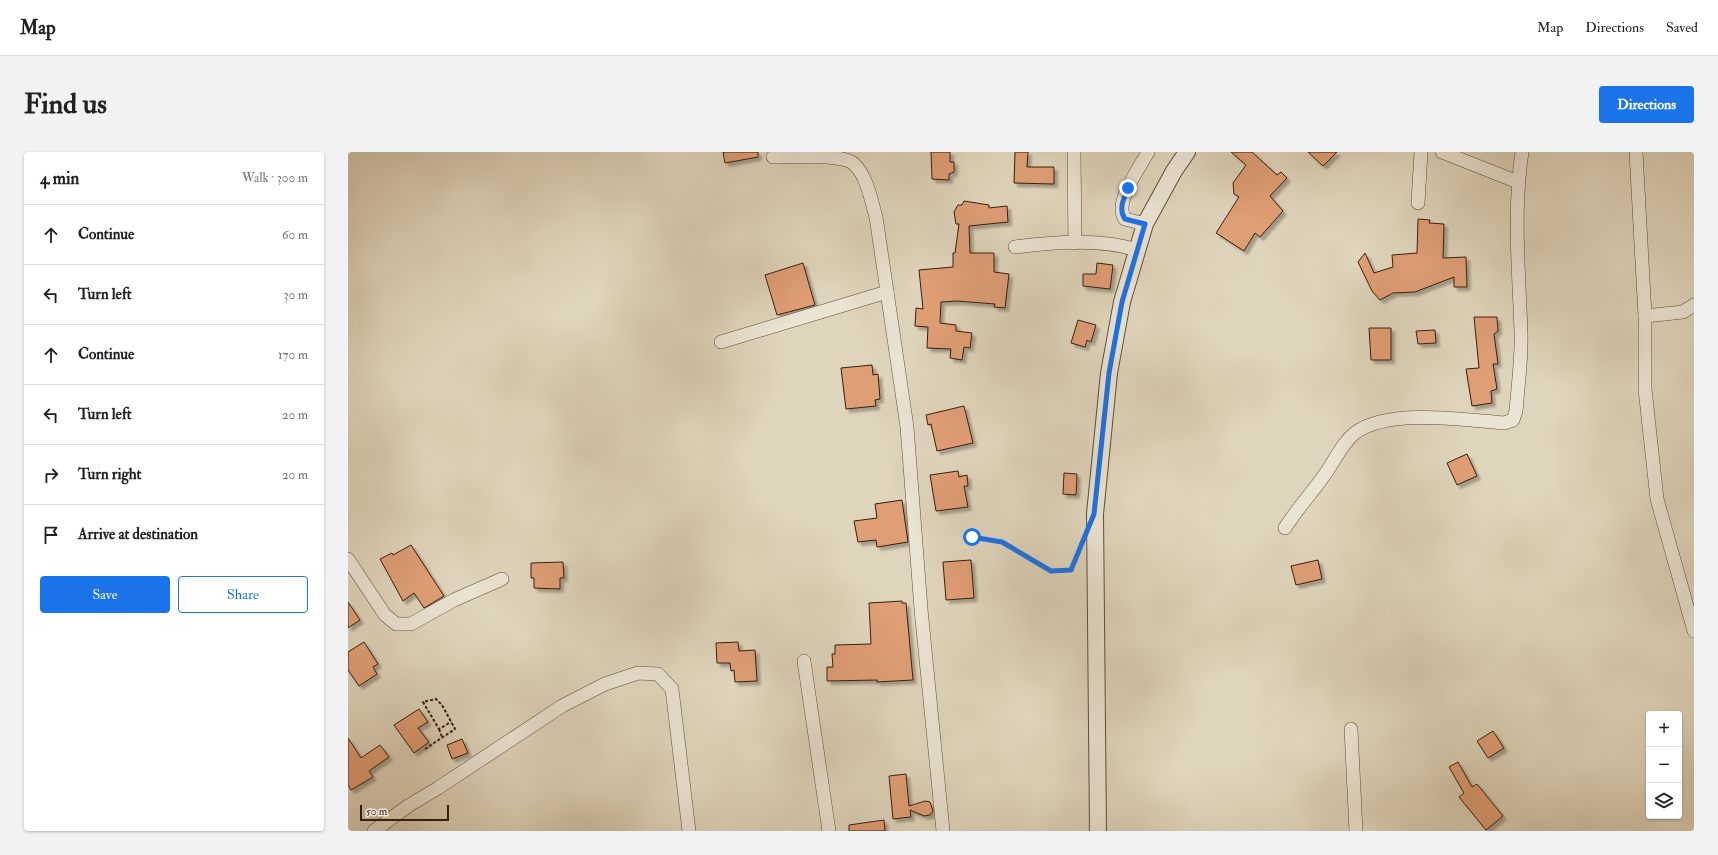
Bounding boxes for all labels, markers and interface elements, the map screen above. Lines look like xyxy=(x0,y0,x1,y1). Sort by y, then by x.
text: Map xyxy=(20,16,56,40)
text: Map xyxy=(1537,19,1563,36)
text: Directions xyxy=(1585,19,1644,36)
text: Saved xyxy=(1666,19,1698,36)
button: Directions xyxy=(1599,86,1694,123)
text: Find us xyxy=(24,87,107,122)
text: 4 min xyxy=(40,168,79,189)
text: Walk · 300 m xyxy=(242,170,308,186)
route end xyxy=(1119,179,1137,197)
icon: ahead xyxy=(40,224,62,246)
text: Continue xyxy=(78,225,134,244)
text: 60 m xyxy=(282,227,308,243)
icon: left xyxy=(40,284,62,306)
text: Turn left xyxy=(78,285,132,304)
text: 30 m xyxy=(284,287,308,303)
icon: ahead xyxy=(40,344,62,366)
text: Continue xyxy=(78,345,134,364)
text: 170 m xyxy=(278,347,308,363)
icon: left xyxy=(40,404,62,426)
text: Turn left xyxy=(78,405,132,424)
text: 20 m xyxy=(282,407,308,423)
icon: right xyxy=(40,464,62,486)
text: Turn right xyxy=(78,465,141,484)
text: 20 m xyxy=(282,467,308,483)
icon: arrive xyxy=(40,524,62,546)
text: Arrive at destination xyxy=(78,525,198,544)
route start xyxy=(963,528,981,546)
button: Save xyxy=(40,576,170,613)
button: Share xyxy=(178,576,308,613)
map controls xyxy=(1646,711,1682,819)
button: + xyxy=(1646,711,1682,747)
button: − xyxy=(1646,747,1682,783)
button: layers xyxy=(1646,783,1682,819)
scale bar xyxy=(360,803,449,822)
text: 50 m xyxy=(366,805,387,818)

